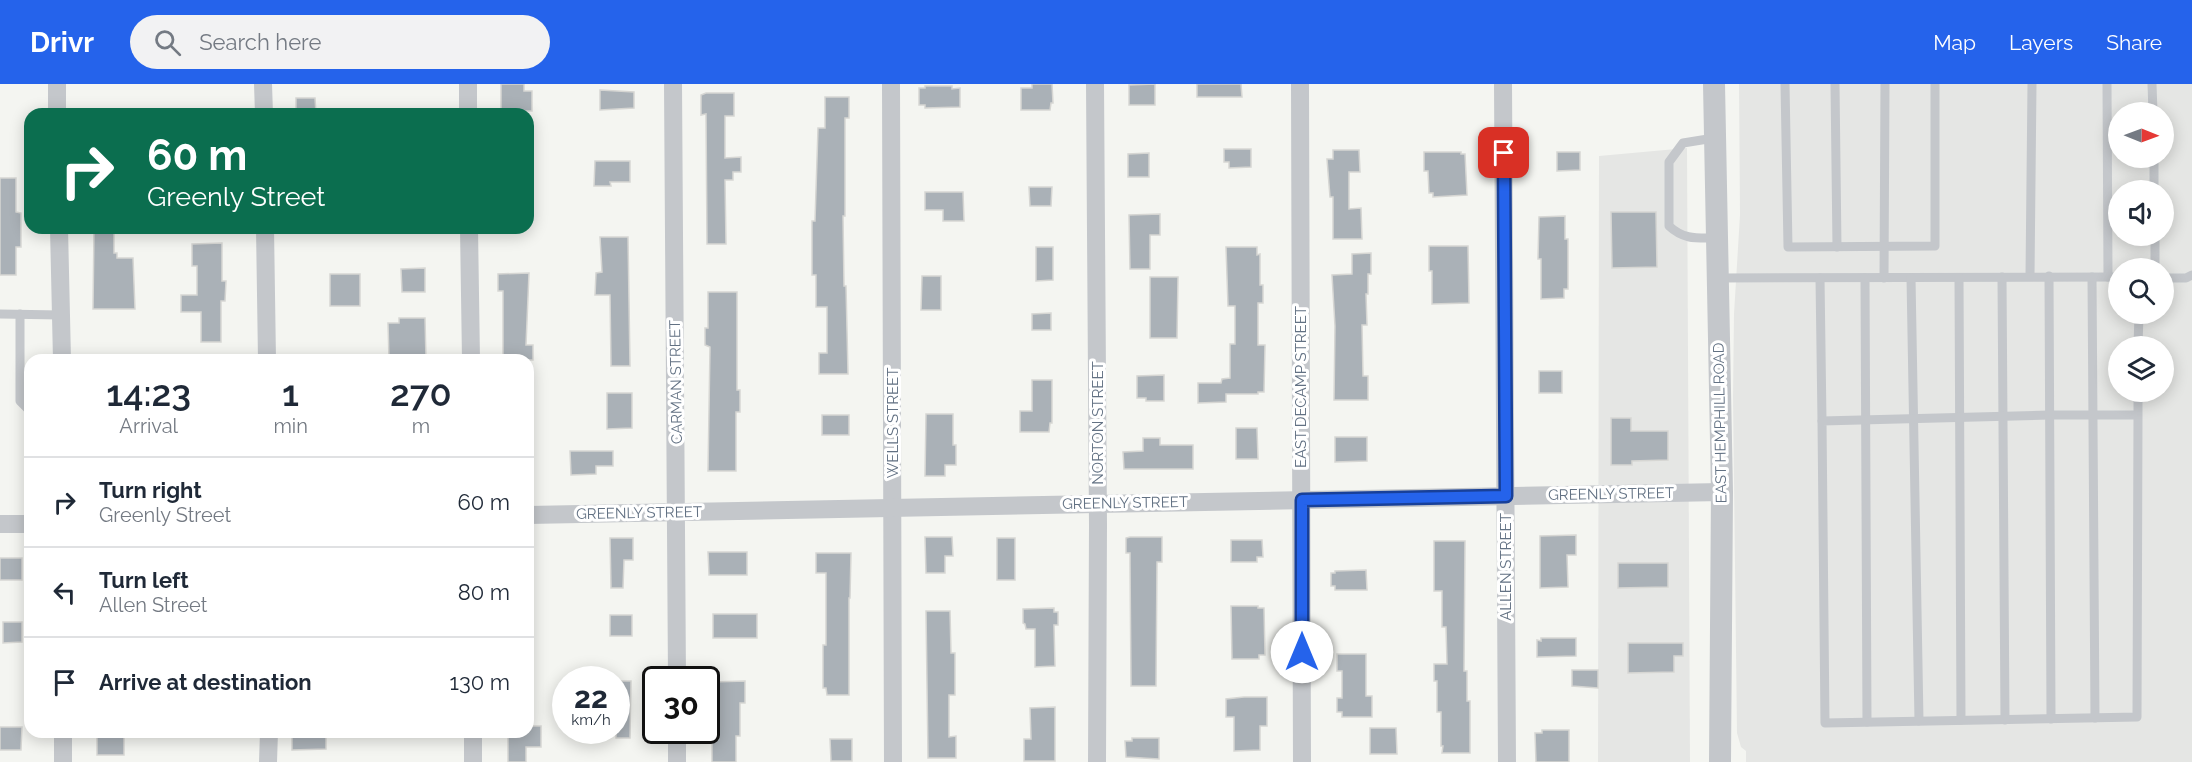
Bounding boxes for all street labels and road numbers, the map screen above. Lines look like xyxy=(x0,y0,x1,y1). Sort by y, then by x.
street label: EAST DECAMP STREET xyxy=(1292,306,1310,468)
street label: CARMAN STREET xyxy=(666,320,686,444)
street label: EAST HEMPHILL ROAD xyxy=(1710,342,1730,503)
street label: NORTON STREET xyxy=(1089,361,1107,485)
street label: WELLS STREET xyxy=(884,368,902,478)
street label: GREENLY STREET xyxy=(1548,484,1674,504)
street label: GREENLY STREET xyxy=(1062,493,1188,513)
street label: GREENLY STREET xyxy=(576,503,702,523)
street label: ALLEN STREET xyxy=(1497,513,1515,621)

